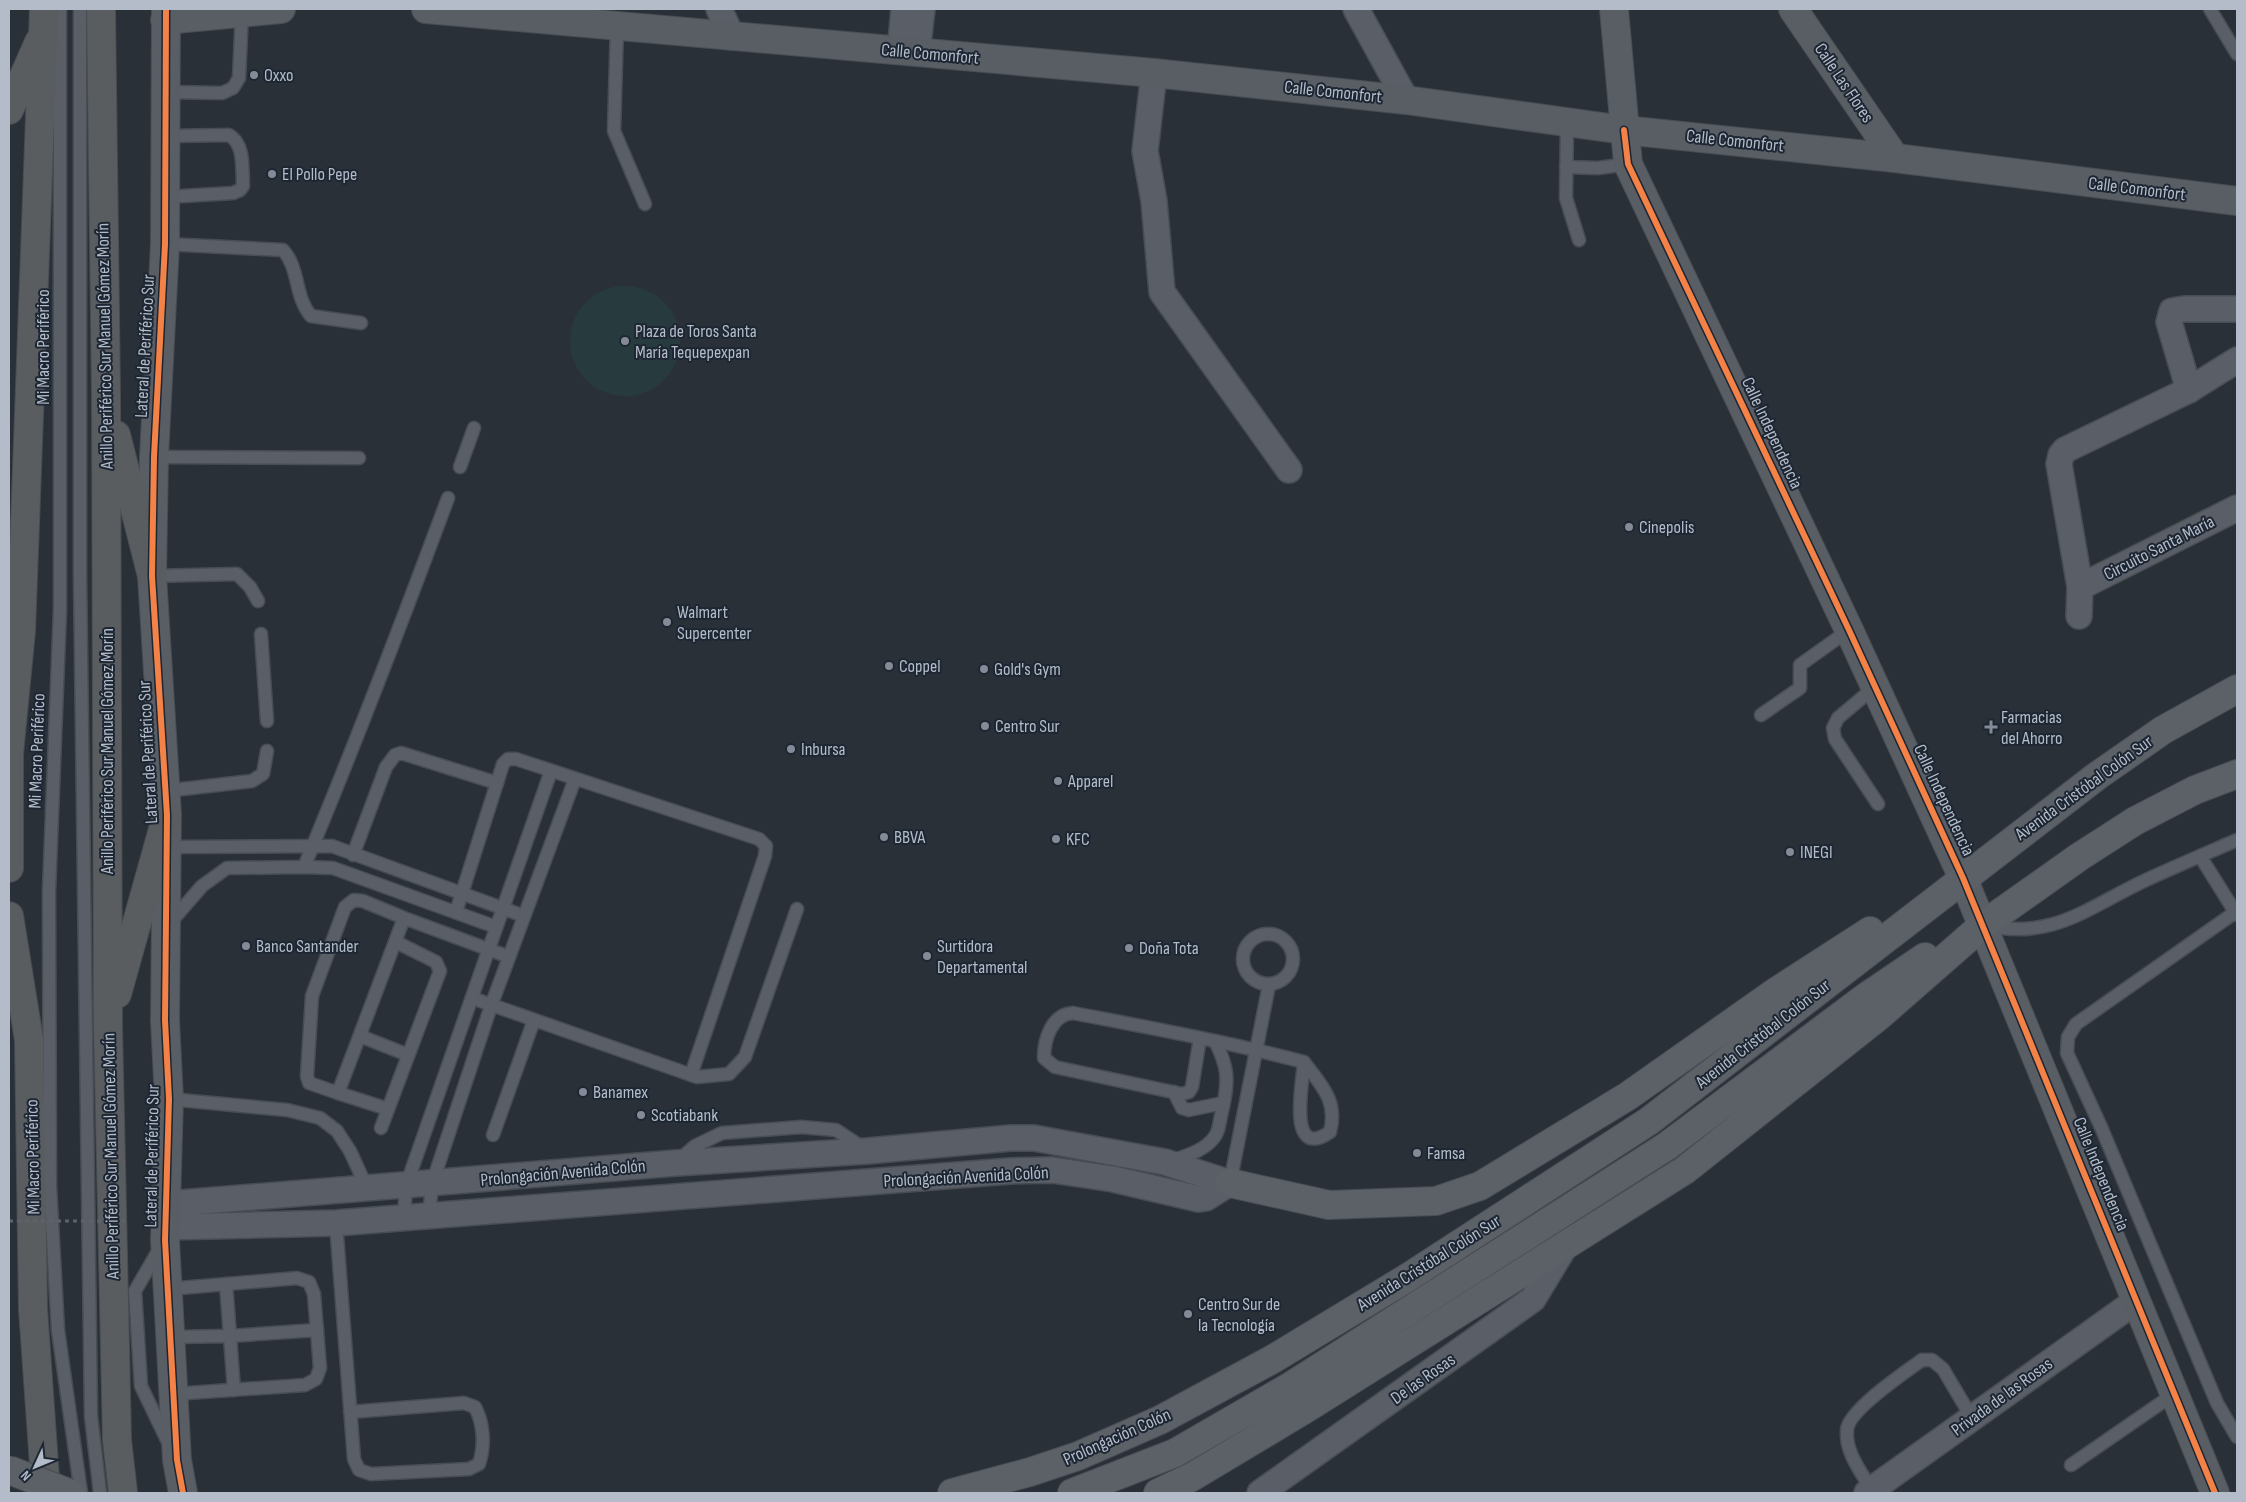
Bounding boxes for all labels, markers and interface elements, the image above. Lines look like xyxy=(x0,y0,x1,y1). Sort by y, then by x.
street label: Calle Comonfort xyxy=(880,39,980,69)
street label: Calle Las Flores xyxy=(1810,39,1878,127)
place label: Oxxo xyxy=(264,65,294,86)
marker: Oxxo xyxy=(248,69,260,81)
street label: Calle Comonfort xyxy=(1283,76,1383,108)
street label: Calle Comonfort xyxy=(1685,125,1785,157)
place label: El Pollo Pepe xyxy=(282,164,357,185)
marker: El Pollo Pepe xyxy=(266,168,278,180)
street label: Calle Comonfort xyxy=(2087,173,2187,205)
street label: Anillo Periférico Sur Manuel Gómez Morín xyxy=(92,223,118,470)
street label: Lateral de Periférico Sur xyxy=(131,274,159,418)
street label: Mi Macro Periférico xyxy=(33,289,54,405)
place label: Plaza de Toros Santa María Tequepexpan xyxy=(635,321,757,363)
marker: Plaza de Toros Santa María Tequepexpan xyxy=(619,335,631,347)
street label: Calle Independencia xyxy=(1737,374,1807,492)
street label: Circuito Santa María xyxy=(2100,511,2218,585)
place label: Cinepolis xyxy=(1639,517,1694,538)
marker: Cinepolis xyxy=(1623,521,1635,533)
place label: Walmart Supercenter xyxy=(677,602,752,644)
marker: Walmart Supercenter xyxy=(661,616,673,628)
street label: Anillo Periférico Sur Manuel Gómez Morín xyxy=(97,628,118,875)
place label: Coppel xyxy=(899,656,941,677)
place label: Gold's Gym xyxy=(994,659,1061,680)
marker: Coppel xyxy=(883,660,895,672)
marker: Gold's Gym xyxy=(978,663,990,675)
street label: Lateral de Periférico Sur xyxy=(134,680,162,824)
street label: Mi Macro Periférico xyxy=(24,693,50,809)
place label: Farmacias del Ahorro xyxy=(2001,707,2063,749)
place label: Centro Sur xyxy=(995,716,1060,737)
marker: Centro Sur xyxy=(979,720,991,732)
marker: Farmacias del Ahorro xyxy=(1985,721,1997,733)
street label: Avenida Cristóbal Colón Sur xyxy=(2010,731,2157,846)
place label: Inbursa xyxy=(801,739,846,760)
street label: Calle Independencia xyxy=(1909,741,1979,859)
marker: Inbursa xyxy=(785,743,797,755)
place label: Apparel xyxy=(1067,771,1113,792)
marker: Apparel xyxy=(1052,775,1064,787)
place label: BBVA xyxy=(894,827,926,848)
place label: KFC xyxy=(1066,829,1090,850)
marker: BBVA xyxy=(878,831,890,843)
marker: KFC xyxy=(1050,833,1062,845)
place label: INEGI xyxy=(1800,842,1833,863)
marker: INEGI xyxy=(1784,846,1796,858)
place label: Banco Santander xyxy=(256,936,359,957)
place label: Surtidora Departamental xyxy=(937,936,1027,978)
place label: Doña Tota xyxy=(1139,938,1199,959)
marker: Banco Santander xyxy=(240,940,252,952)
marker: Doña Tota xyxy=(1123,942,1135,954)
marker: Surtidora Departamental xyxy=(921,950,933,962)
street label: Avenida Cristóbal Colón Sur xyxy=(1691,975,1834,1094)
street label: Anillo Periférico Sur Manuel Gómez Morín xyxy=(98,1033,124,1280)
place label: Banamex xyxy=(593,1082,648,1103)
street label: Lateral de Periférico Sur xyxy=(140,1084,164,1228)
marker: Banamex xyxy=(577,1086,589,1098)
street label: Mi Macro Periférico xyxy=(21,1099,45,1215)
place label: Scotiabank xyxy=(651,1105,718,1126)
marker: Scotiabank xyxy=(635,1109,647,1121)
street label: Calle Independencia xyxy=(2069,1114,2133,1234)
place label: Famsa xyxy=(1427,1143,1465,1164)
marker: Famsa xyxy=(1411,1147,1423,1159)
street label: Prolongación Avenida Colón xyxy=(480,1155,646,1191)
street label: Prolongación Avenida Colón xyxy=(883,1162,1049,1192)
street label: Avenida Cristóbal Colón Sur xyxy=(1353,1210,1504,1316)
place label: Centro Sur de la Tecnología xyxy=(1198,1294,1280,1336)
marker: Centro Sur de la Tecnología xyxy=(1182,1308,1194,1320)
street label: De las Rosas xyxy=(1387,1349,1459,1409)
street label: Privada de las Rosas xyxy=(1947,1353,2057,1441)
street label: Prolongación Colón xyxy=(1060,1404,1174,1470)
north arrow xyxy=(10,1442,60,1492)
text: N xyxy=(17,1467,35,1484)

